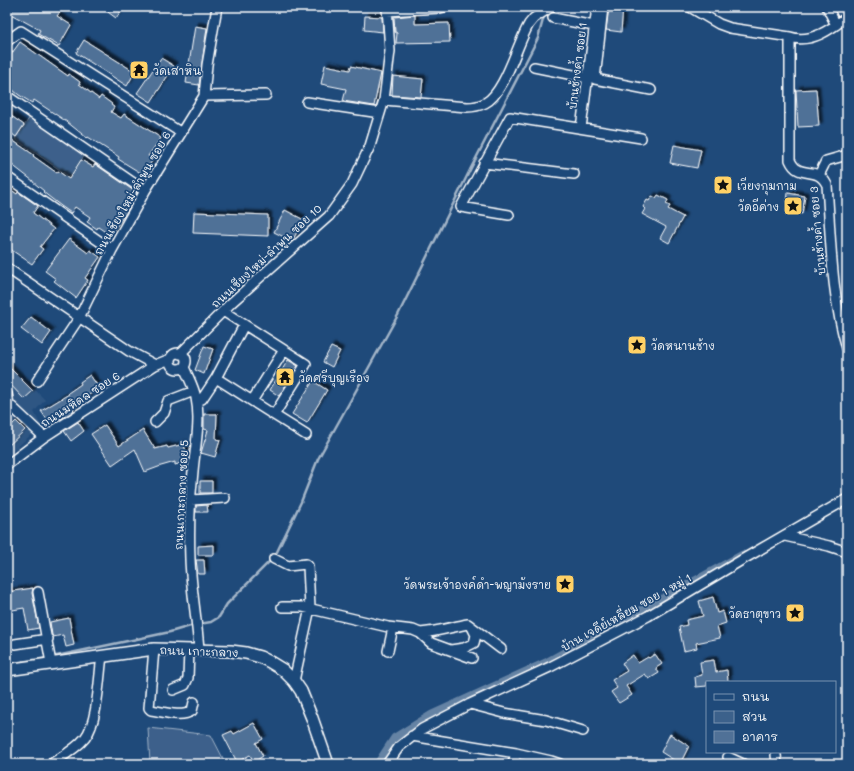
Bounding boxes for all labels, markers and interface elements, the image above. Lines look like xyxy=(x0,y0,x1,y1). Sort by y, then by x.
street label: บ้านช้างค้ำ ซอย 1 xyxy=(561,21,590,111)
temple icon: วัดเสาหิน xyxy=(128,59,150,81)
place label: วัดเสาหิน xyxy=(153,62,201,78)
street label: ถนนเชียงใหม่-ลำพูน ซอย 6 xyxy=(90,128,175,259)
place icon: เวียงกุมกาม xyxy=(712,174,734,196)
place label: เวียงกุมกาม xyxy=(737,177,797,196)
street label: บ้านช้างค้ำ ซอย 3 xyxy=(802,185,828,277)
place icon: วัดอีค่าง xyxy=(782,195,804,217)
place label: วัดอีค่าง xyxy=(738,198,779,214)
street label: ถนนเชียงใหม่-ลำพูน ซอย 10 xyxy=(207,200,326,313)
place icon: วัดหนานช้าง xyxy=(626,334,648,356)
place label: วัดหนานช้าง xyxy=(651,337,715,353)
temple icon: วัดศรีบุญเรือง xyxy=(274,366,296,388)
street label: ถนนมหิดล ซอย 6 xyxy=(37,368,123,430)
place label: วัดศรีบุญเรือง xyxy=(299,369,370,388)
street label: ถนนเกาะกลาง ซอย 5 xyxy=(171,440,191,550)
street label: บ้าน เจดีย์เหลี่ยม ซอย 1 หมู่ 1 xyxy=(556,567,695,656)
place icon: วัดพระเจ้าองค์ดำ-พญามังราย xyxy=(554,573,576,595)
place label: วัดพระเจ้าองค์ดำ-พญามังราย xyxy=(403,576,551,592)
place icon: วัดธาตุขาว xyxy=(784,602,806,624)
place label: วัดธาตุขาว xyxy=(729,605,781,624)
street label: ถนน เกาะกลาง xyxy=(159,642,239,660)
legend xyxy=(706,681,836,753)
text: ถนน xyxy=(742,688,770,704)
text: สวน xyxy=(742,708,767,724)
text: อาคาร xyxy=(742,728,778,744)

